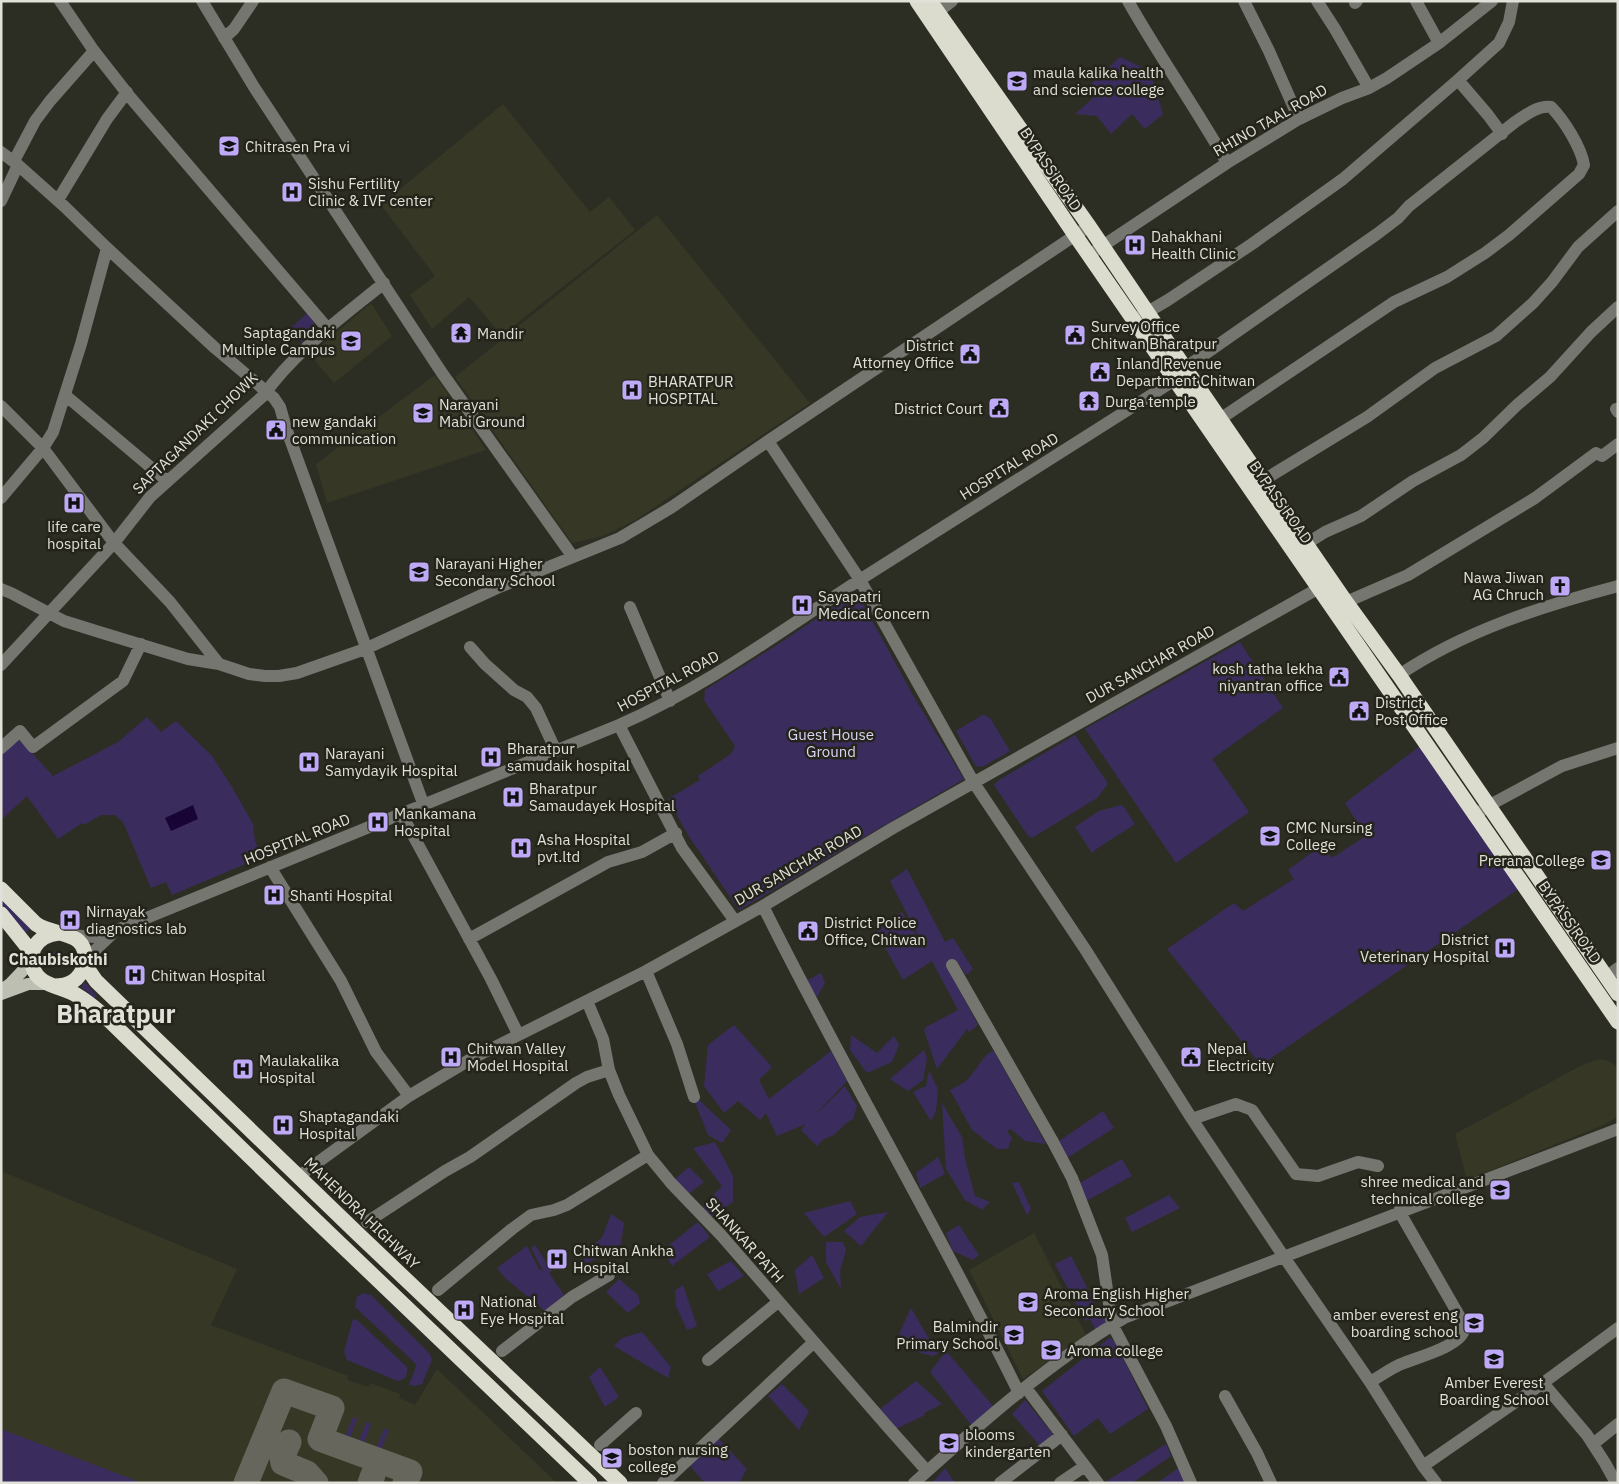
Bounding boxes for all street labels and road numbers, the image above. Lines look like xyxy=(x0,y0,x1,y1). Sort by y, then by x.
street label: RHINO TAAL ROAD xyxy=(1210,80,1330,160)
street label: BYPASS ROAD xyxy=(1016,124,1086,214)
street label: SAPTAGANDAKI CHOWK xyxy=(128,368,262,498)
street label: HOSPITAL ROAD xyxy=(956,428,1062,504)
street label: BYPASS ROAD xyxy=(1246,457,1316,547)
street label: DUR SANCHAR ROAD xyxy=(1082,621,1218,707)
street label: HOSPITAL ROAD xyxy=(614,646,722,716)
street label: HOSPITAL ROAD xyxy=(241,809,353,869)
street label: DUR SANCHAR ROAD xyxy=(731,821,865,909)
street label: BYPASS ROAD xyxy=(1535,877,1605,967)
street label: MAHENDRA HIGHWAY xyxy=(300,1153,424,1273)
street label: SHANKAR PATH xyxy=(702,1193,788,1287)

